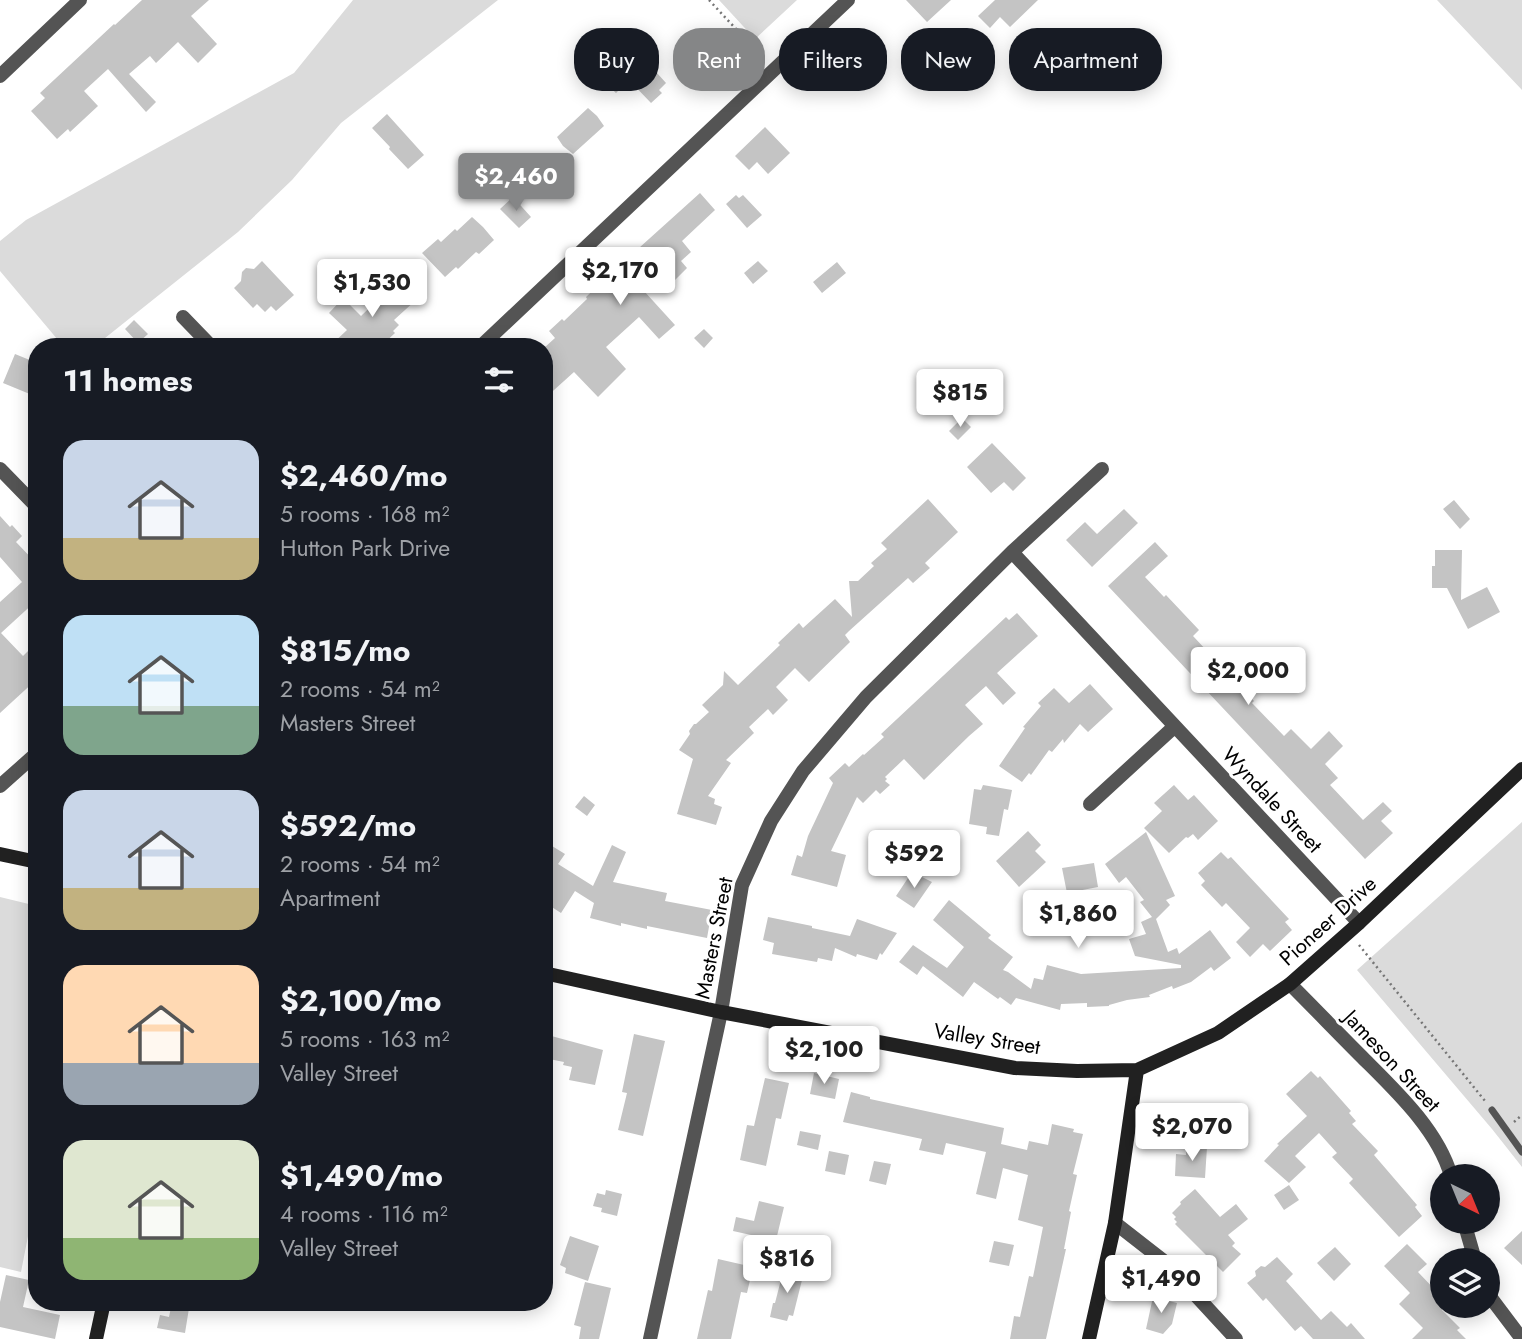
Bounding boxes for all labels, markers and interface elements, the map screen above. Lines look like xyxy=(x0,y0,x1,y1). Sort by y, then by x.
chip: Buy xyxy=(574,28,659,91)
chip: Rent xyxy=(673,28,765,91)
chip: Filters xyxy=(779,28,887,91)
chip: New xyxy=(901,28,995,91)
chip: Apartment xyxy=(1009,28,1162,91)
pin: $2,460 xyxy=(459,154,573,213)
text: $2,460 xyxy=(474,159,558,193)
pin: $2,170 xyxy=(563,247,677,307)
text: $2,170 xyxy=(581,253,659,287)
pin: $1,530 xyxy=(315,260,429,319)
text: $1,530 xyxy=(333,265,411,299)
text: 11 homes xyxy=(63,359,193,402)
icon: filters xyxy=(480,361,518,399)
pin: $815 xyxy=(919,370,1001,429)
text: $815 xyxy=(932,375,988,409)
text: $2,460/mo xyxy=(280,454,447,497)
icon: home xyxy=(119,468,203,552)
text: 5 rooms · 168 m² xyxy=(280,497,449,531)
text: Hutton Park Drive xyxy=(280,531,450,565)
text: $815/mo xyxy=(280,629,411,672)
icon: home xyxy=(119,643,203,727)
pin: $2,000 xyxy=(1191,648,1305,707)
text: $2,000 xyxy=(1207,653,1289,687)
text: 2 rooms · 54 m² xyxy=(280,672,440,706)
text: Masters Street xyxy=(280,706,415,740)
street label: Wyndale Street xyxy=(1215,740,1329,860)
text: $592/mo xyxy=(280,804,416,847)
icon: home xyxy=(119,818,203,902)
pin: $592 xyxy=(873,830,955,890)
text: $592 xyxy=(884,836,944,870)
text: 2 rooms · 54 m² xyxy=(280,847,440,881)
street label: Pioneer Drive xyxy=(1273,869,1383,973)
street label: Masters Street xyxy=(687,875,741,1001)
text: Apartment xyxy=(280,881,380,915)
pin: $1,860 xyxy=(1021,890,1135,950)
text: $1,860 xyxy=(1039,896,1117,930)
text: $2,100/mo xyxy=(280,979,442,1022)
icon: home xyxy=(119,993,203,1077)
street label: Jameson Street xyxy=(1335,1001,1447,1119)
street label: Valley Street xyxy=(931,1016,1043,1062)
text: 5 rooms · 163 m² xyxy=(280,1022,449,1056)
pin: $2,100 xyxy=(767,1026,881,1086)
text: $2,100 xyxy=(784,1032,864,1066)
text: Valley Street xyxy=(280,1056,398,1090)
pin: $2,070 xyxy=(1135,1104,1249,1163)
text: $2,070 xyxy=(1151,1109,1233,1143)
text: $1,490/mo xyxy=(280,1154,443,1197)
north arrow xyxy=(1430,1164,1500,1234)
map controls xyxy=(1430,1164,1500,1318)
icon: home xyxy=(119,1168,203,1252)
text: 4 rooms · 116 m² xyxy=(280,1197,448,1231)
text: Valley Street xyxy=(280,1231,398,1265)
pin: $816 xyxy=(746,1236,828,1295)
text: $816 xyxy=(759,1241,815,1275)
button: layers xyxy=(1430,1248,1500,1318)
pin: $1,490 xyxy=(1104,1256,1218,1315)
text: $1,490 xyxy=(1121,1261,1201,1295)

